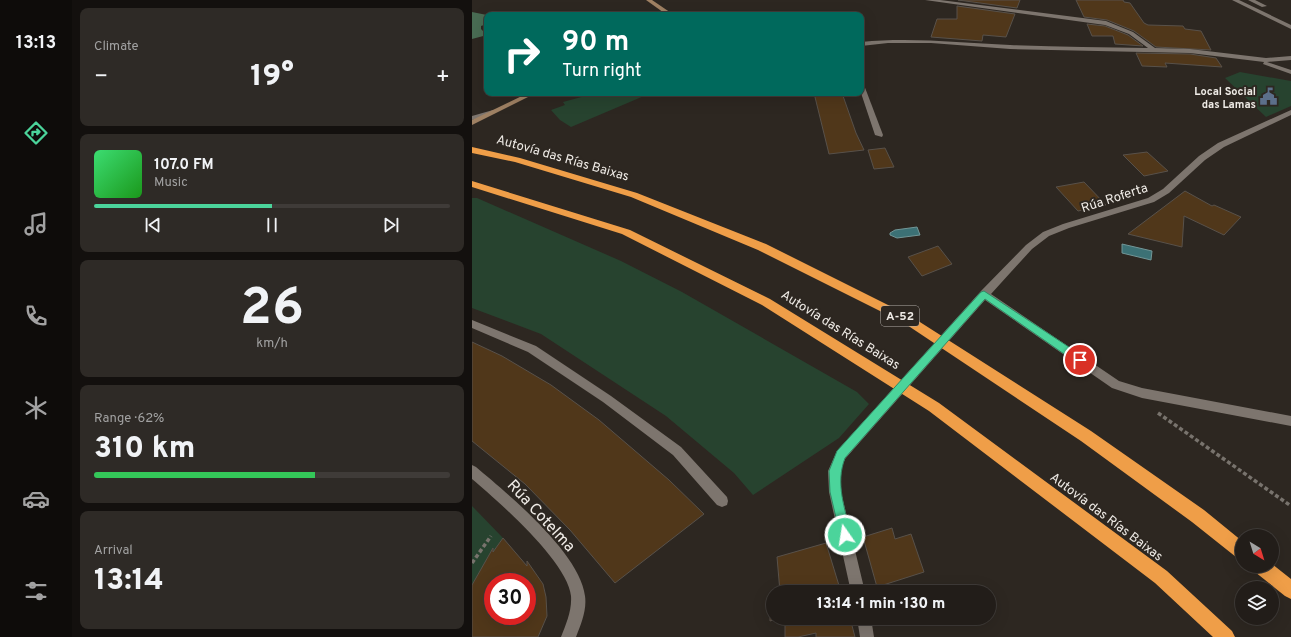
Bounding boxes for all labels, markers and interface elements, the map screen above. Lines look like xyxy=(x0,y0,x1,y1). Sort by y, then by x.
text: 90 m xyxy=(562,25,629,61)
icon: right xyxy=(496,28,548,80)
text: 13:13 xyxy=(16,32,56,55)
text: Climate xyxy=(94,39,139,55)
text: 19° xyxy=(250,59,294,96)
text: Turn right xyxy=(562,60,642,83)
text: − xyxy=(94,64,108,91)
text: + xyxy=(436,64,450,91)
place label: Local Social das Lamas xyxy=(1194,85,1256,112)
public building icon: Local Social das Lamas xyxy=(1259,87,1279,107)
icon: directions xyxy=(22,119,50,147)
street label: Autovía das Rías Baixas xyxy=(494,132,631,186)
text: 107.0 FM xyxy=(154,156,214,175)
text: Music xyxy=(154,175,188,191)
street label: Rúa Roferta xyxy=(1079,181,1150,217)
icon: music xyxy=(22,210,50,238)
icon: previous xyxy=(142,214,164,236)
icon: pause xyxy=(261,214,283,236)
icon: next xyxy=(380,214,402,236)
text: 26 xyxy=(240,277,304,343)
street label: Autovía das Rías Baixas xyxy=(777,288,902,374)
icon: phone xyxy=(22,302,50,330)
road number: A-52 xyxy=(881,306,919,326)
text: km/h xyxy=(256,336,288,352)
pin xyxy=(1063,343,1097,377)
icon: arrive xyxy=(1069,349,1091,371)
icon: climate xyxy=(22,394,50,422)
text: Range · 62% xyxy=(94,411,164,427)
text: 310 km xyxy=(94,431,195,468)
street label: Autovía das Rías Baixas xyxy=(1046,470,1165,565)
street label: Rúa Cotelma xyxy=(502,476,579,557)
icon: car xyxy=(22,485,50,513)
position arrow xyxy=(824,514,866,556)
north arrow xyxy=(1235,529,1279,573)
map controls xyxy=(1235,529,1279,625)
text: Arrival xyxy=(94,543,133,559)
text: 13:14 xyxy=(94,563,164,600)
speed limit sign: 30 xyxy=(484,573,536,625)
icon: filters xyxy=(22,577,50,605)
button: layers xyxy=(1235,581,1279,625)
text: 13:14 · 1 min · 130 m xyxy=(817,595,945,614)

